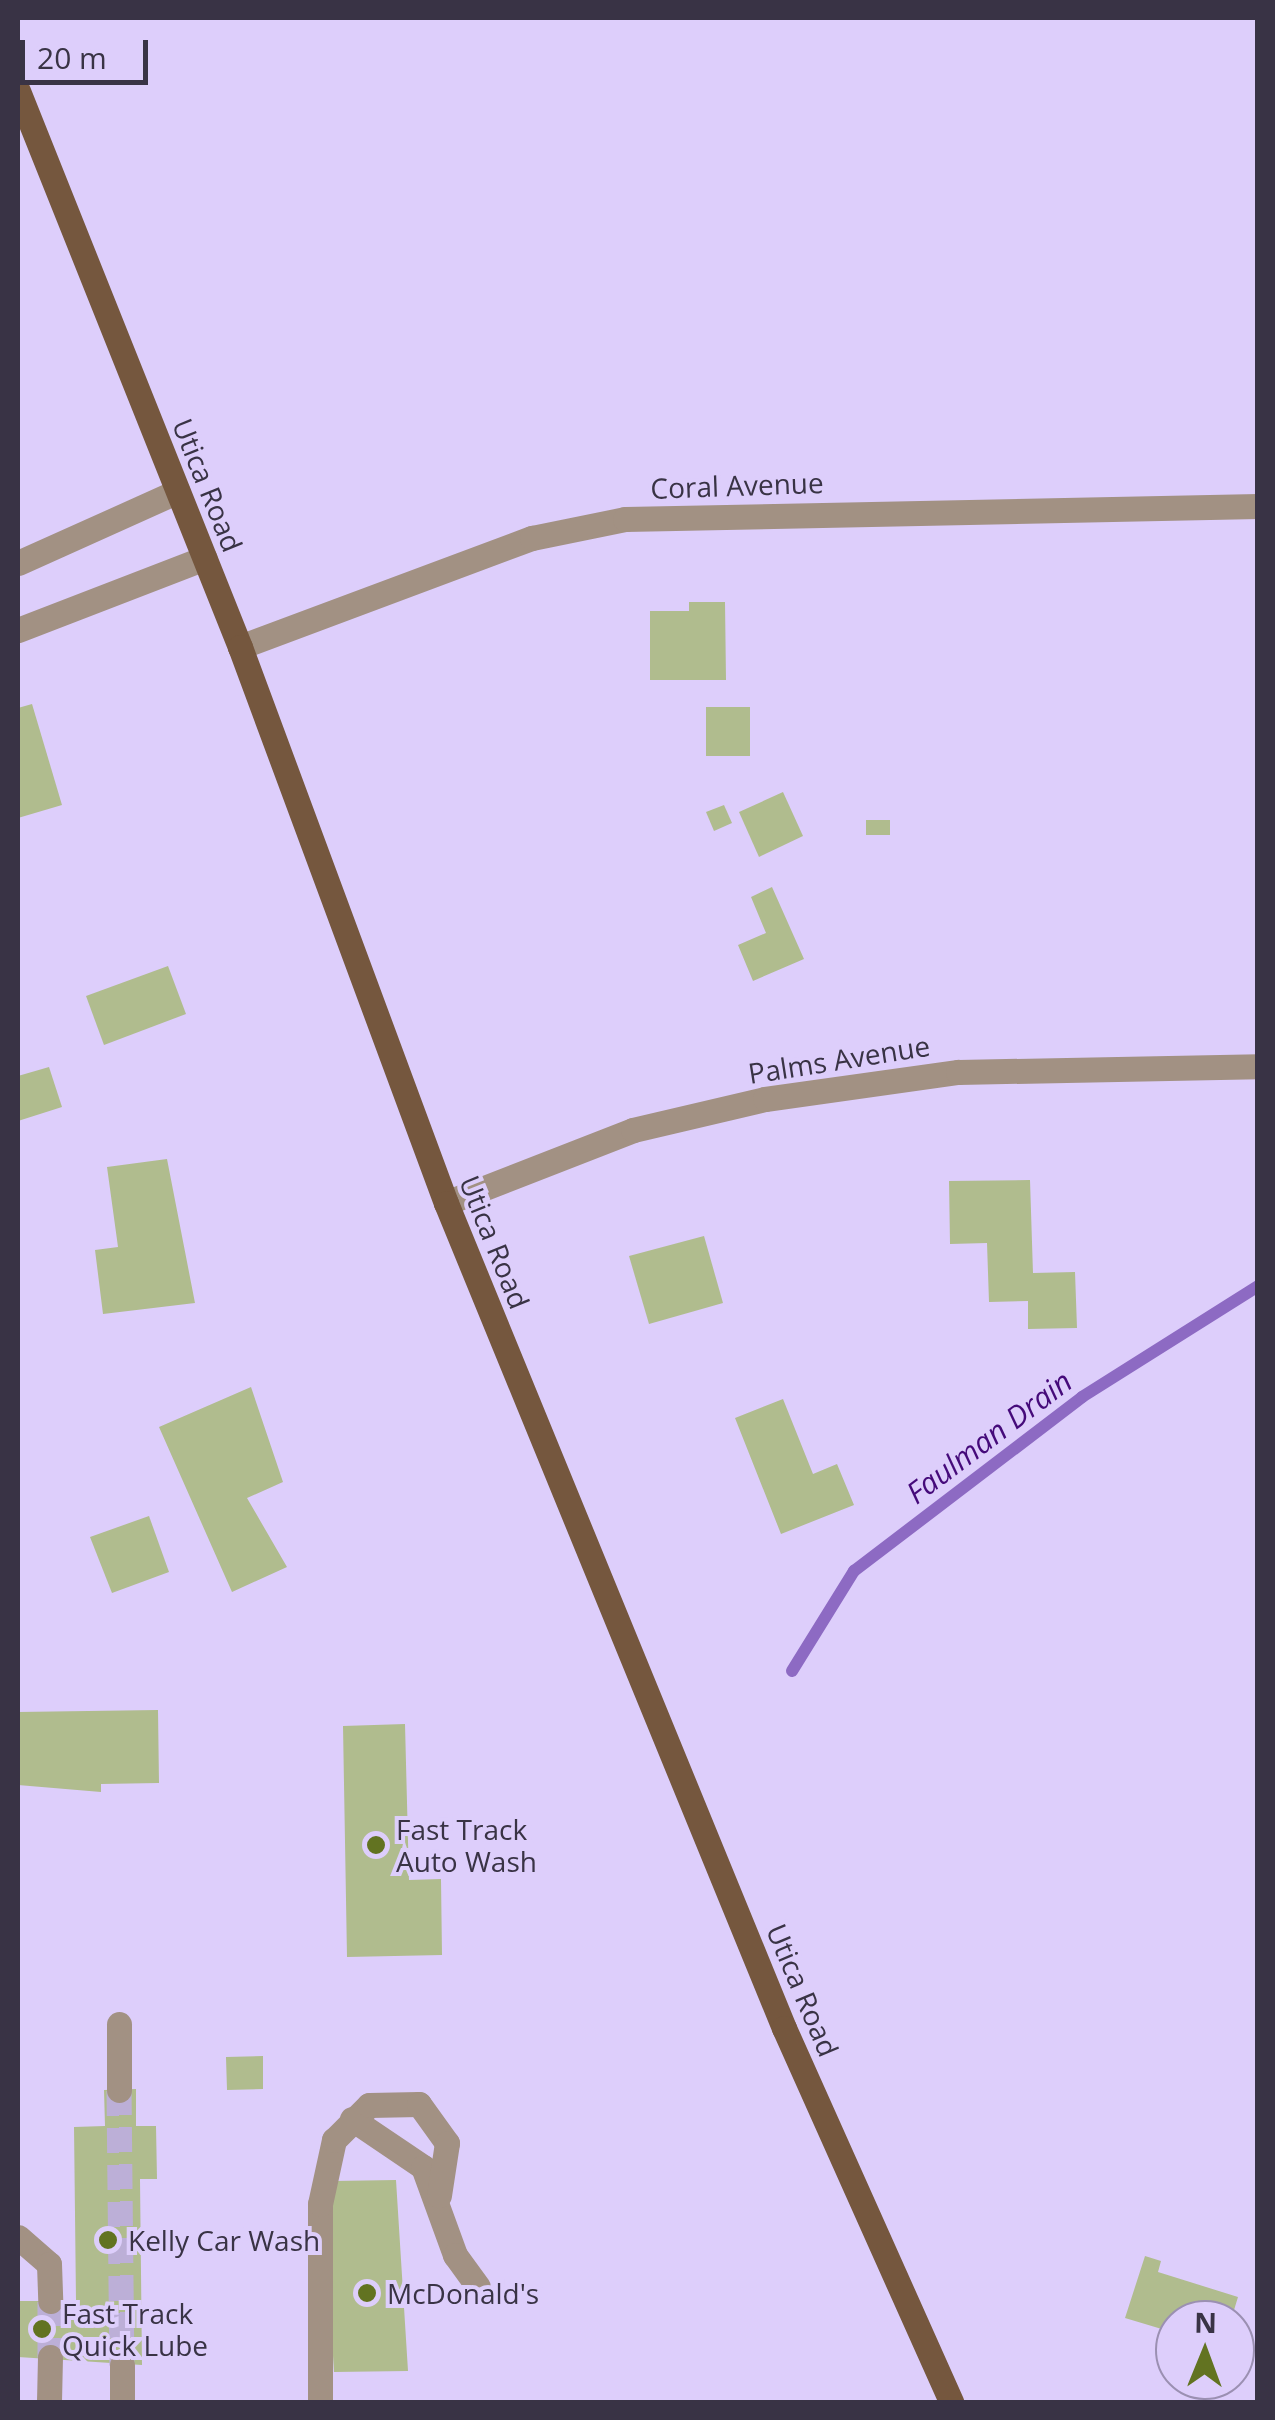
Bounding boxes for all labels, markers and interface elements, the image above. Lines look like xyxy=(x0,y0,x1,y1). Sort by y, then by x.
scale bar xyxy=(25,20,152,82)
text: 20 m xyxy=(37,37,107,78)
street label: Utica Road xyxy=(166,414,250,556)
street label: Coral Avenue xyxy=(650,465,824,505)
street label: Palms Avenue xyxy=(746,1028,932,1090)
street label: Utica Road xyxy=(453,1171,537,1313)
water label: Faulman Drain xyxy=(899,1363,1079,1511)
place label: Fast Track Auto Wash xyxy=(396,1812,537,1878)
marker: Fast Track Auto Wash xyxy=(365,1834,387,1856)
street label: Utica Road xyxy=(760,1919,846,2061)
place label: Kelly Car Wash xyxy=(128,2223,320,2257)
marker: Kelly Car Wash xyxy=(97,2229,119,2251)
place label: McDonald's xyxy=(387,2276,539,2310)
marker: McDonald's xyxy=(356,2282,378,2304)
place label: Fast Track Quick Lube xyxy=(62,2296,208,2362)
north arrow xyxy=(1155,2300,1255,2400)
text: N xyxy=(1194,2303,1217,2341)
marker: Fast Track Quick Lube xyxy=(31,2318,53,2340)

